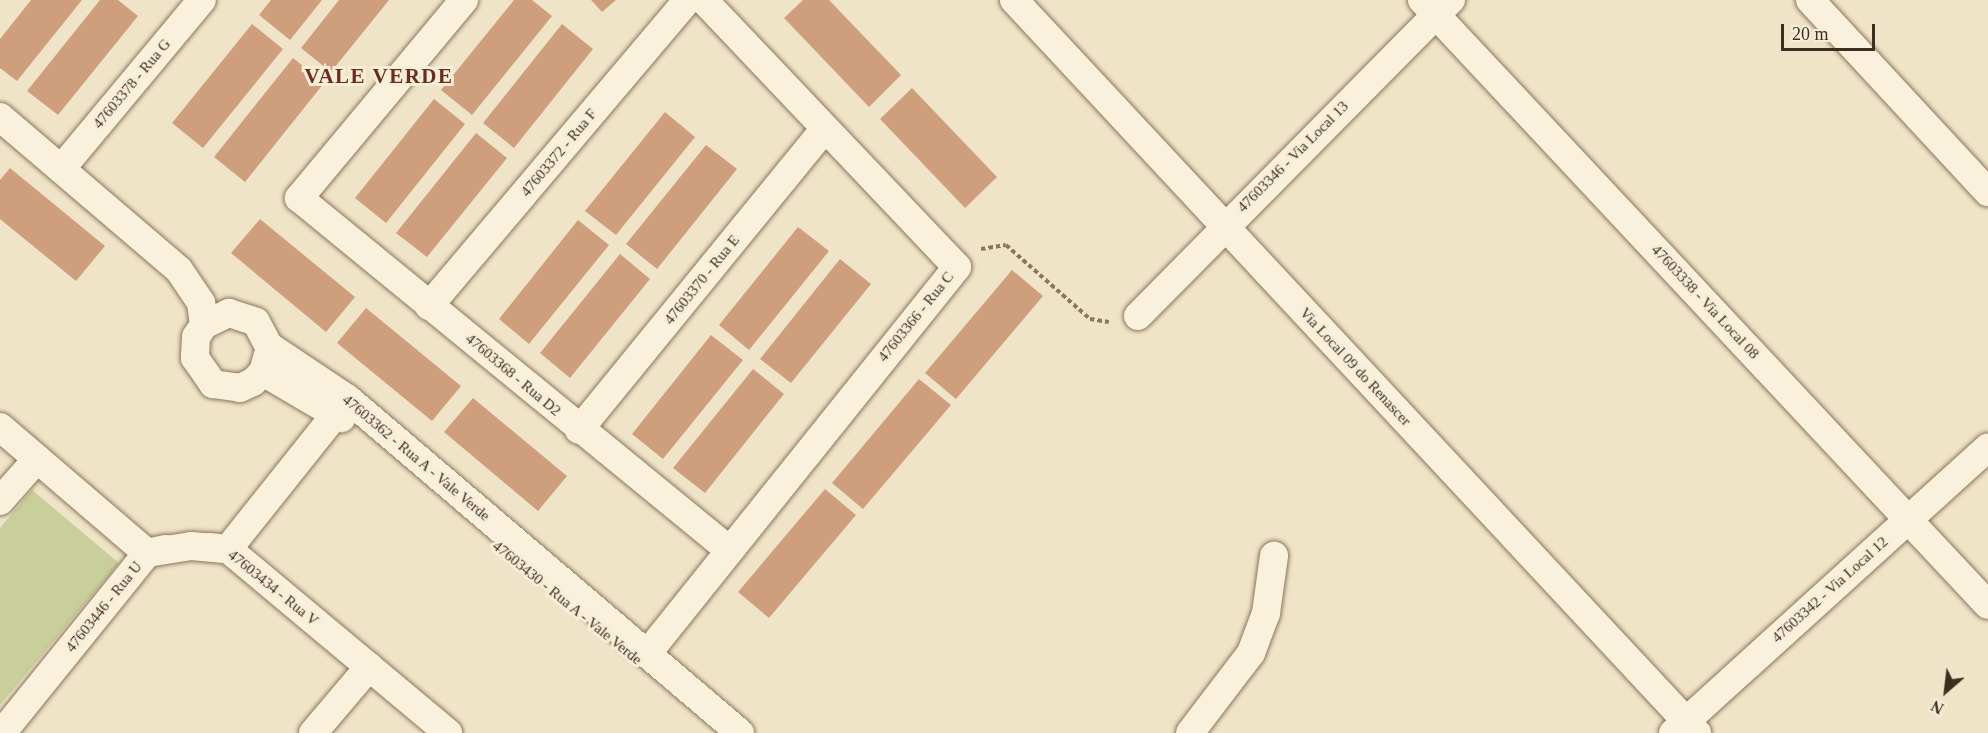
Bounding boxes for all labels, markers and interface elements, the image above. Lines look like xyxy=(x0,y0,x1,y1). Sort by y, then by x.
scale bar xyxy=(1784,12,1878,50)
text: 20 m xyxy=(1792,24,1829,44)
street label: 47603378 - Rua G xyxy=(89,36,175,132)
district label: VALE VERDE xyxy=(304,63,454,89)
street label: 47603346 - Via Local 13 xyxy=(1234,98,1352,216)
street label: 47603372 - Rua F xyxy=(517,106,601,200)
street label: 47603370 - Rua E xyxy=(661,232,743,328)
street label: 47603338 - Via Local 08 xyxy=(1647,241,1763,363)
street label: 47603366 - Rua C xyxy=(874,268,958,366)
street label: Via Local 09 do Renascer xyxy=(1296,304,1414,430)
street label: 47603368 - Rua D2 xyxy=(462,330,564,420)
street label: 47603362 - Rua A - Vale Verde xyxy=(338,390,494,526)
street label: 47603342 - Via Local 12 xyxy=(1768,533,1892,647)
street label: 47603430 - Rua A - Vale Verde xyxy=(488,536,646,670)
street label: 47603434 - Rua V xyxy=(224,546,322,630)
street label: 47603446 - Rua U xyxy=(62,558,146,656)
north arrow xyxy=(1916,661,1976,721)
text: N xyxy=(1928,697,1946,718)

